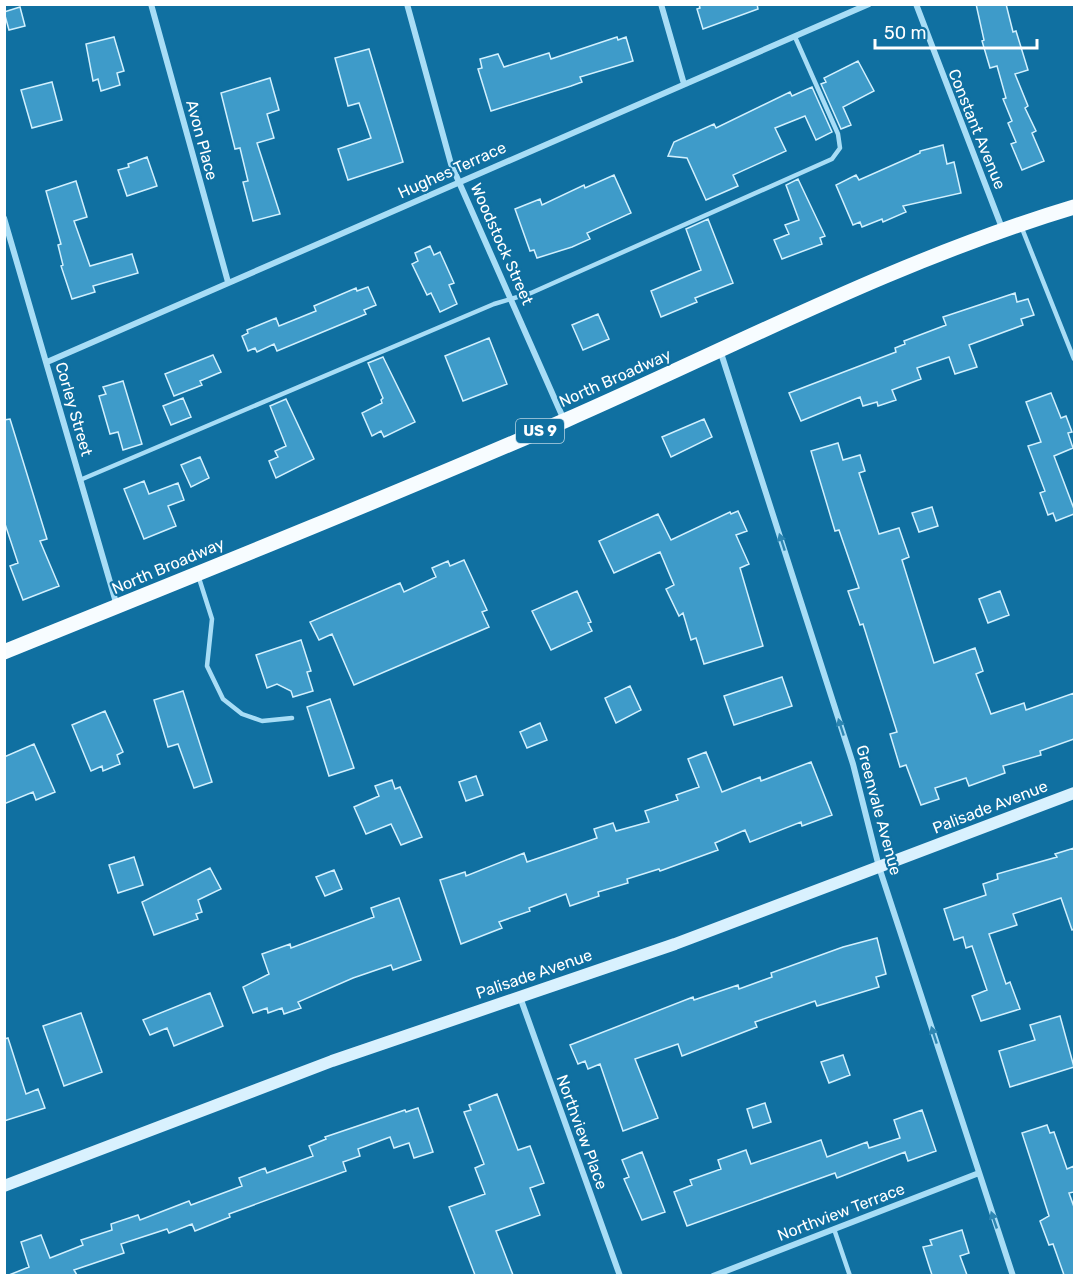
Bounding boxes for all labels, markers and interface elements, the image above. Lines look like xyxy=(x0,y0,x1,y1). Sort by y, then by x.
scale bar xyxy=(875,12,1037,50)
text: 50 m xyxy=(884,22,927,44)
street label: Constant Avenue xyxy=(944,66,1010,192)
street label: Avon Place xyxy=(182,98,222,182)
street label: Hughes Terrace xyxy=(395,138,509,202)
street label: Woodstock Street xyxy=(467,180,537,308)
street label: North Broadway xyxy=(556,345,674,411)
street label: Corley Street xyxy=(51,360,97,458)
road number: US 9 xyxy=(516,419,564,443)
one-way arrow xyxy=(776,533,786,551)
street label: North Broadway xyxy=(109,534,227,598)
one-way arrow xyxy=(836,718,846,736)
street label: Greenvale Avenue xyxy=(852,743,906,877)
street label: Palisade Avenue xyxy=(930,776,1050,838)
street label: Palisade Avenue xyxy=(473,945,595,1003)
one-way arrow xyxy=(928,1026,938,1044)
street label: Northview Place xyxy=(552,1072,612,1192)
street label: Northview Terrace xyxy=(775,1179,907,1245)
one-way arrow xyxy=(989,1211,999,1229)

